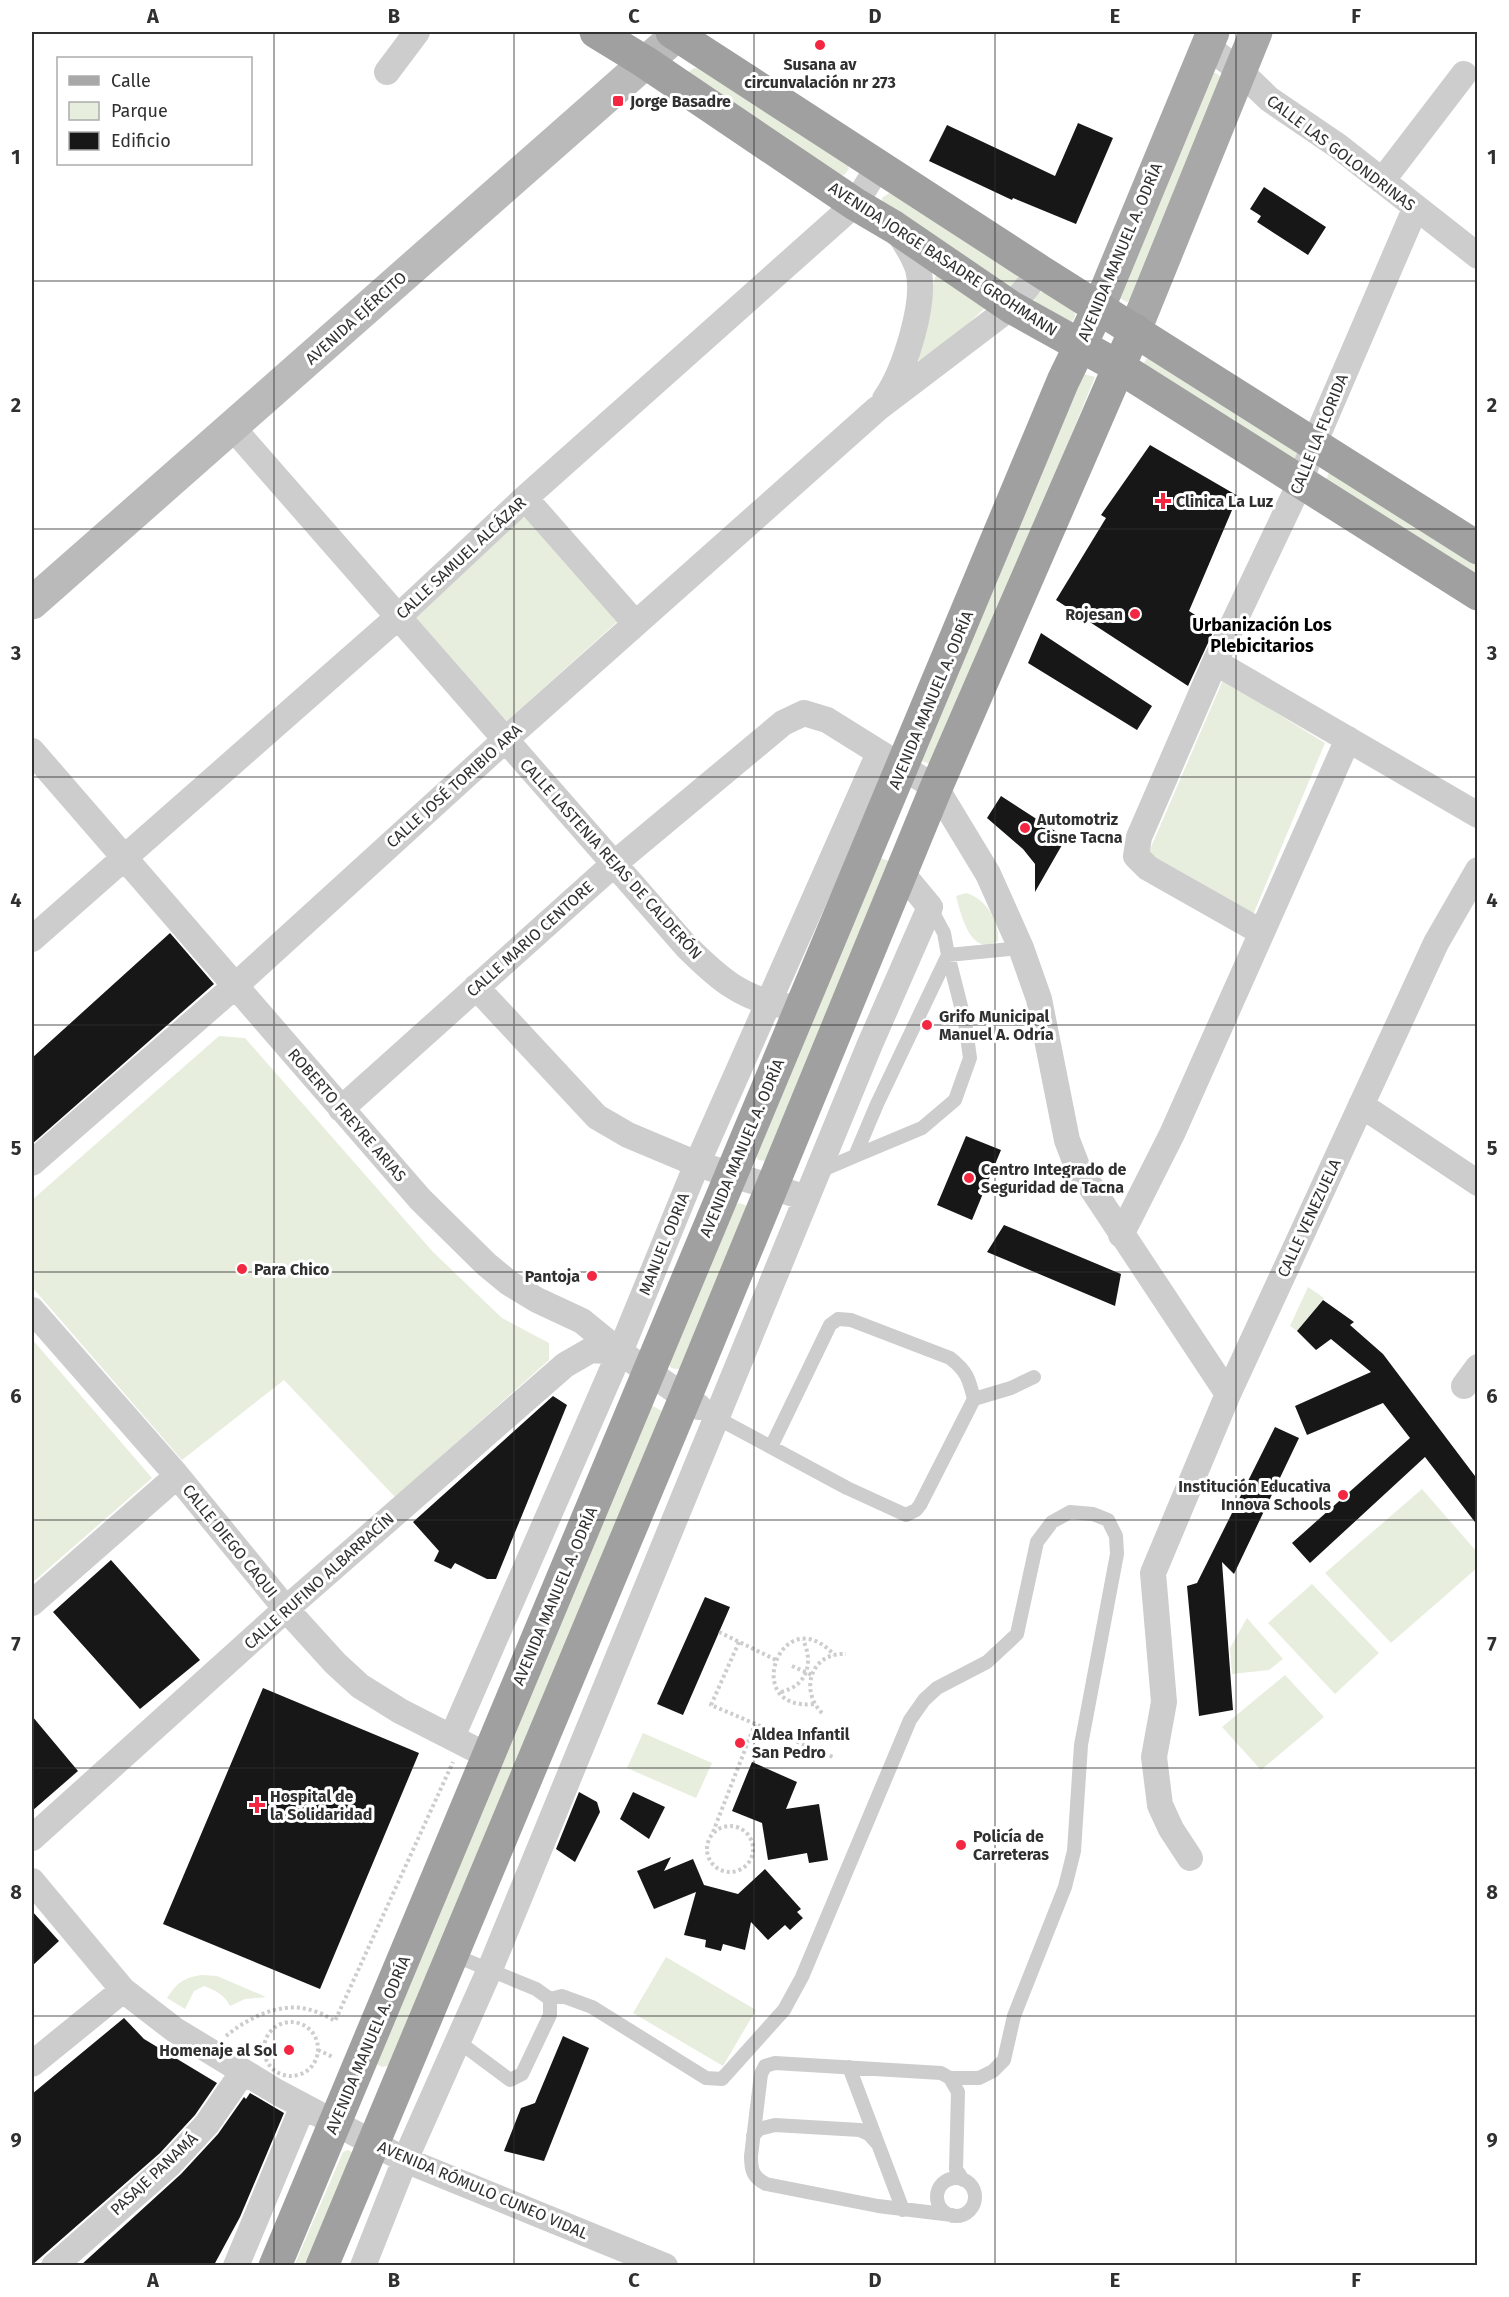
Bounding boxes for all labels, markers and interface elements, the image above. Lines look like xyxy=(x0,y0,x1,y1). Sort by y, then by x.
text: A xyxy=(146,4,160,28)
text: B xyxy=(388,4,400,28)
text: C xyxy=(628,4,640,28)
text: D xyxy=(868,4,882,28)
text: E xyxy=(1110,4,1120,28)
text: F xyxy=(1351,4,1361,28)
marker: Susana av circunvalación nr 273 xyxy=(813,38,827,52)
place label: Susana av circunvalación nr 273 xyxy=(744,55,896,92)
legend xyxy=(57,57,252,165)
text: Calle xyxy=(111,70,151,92)
street label: CALLE LAS GOLONDRINAS xyxy=(1263,91,1419,215)
place label: Jorge Basadre xyxy=(629,92,731,111)
marker: Jorge Basadre xyxy=(611,94,625,108)
text: Parque xyxy=(111,100,168,122)
text: Edificio xyxy=(111,130,171,152)
text: 1 xyxy=(11,145,21,169)
text: 1 xyxy=(1487,145,1497,169)
street label: AVENIDA MANUEL A. ODRÍA xyxy=(1073,159,1167,344)
street label: AVENIDA JORGE BASADRE GROHMANN xyxy=(825,178,1061,340)
street label: AVENIDA EJÉRCITO xyxy=(301,267,410,368)
street label: CALLE LA FLORIDA xyxy=(1286,370,1352,497)
text: 2 xyxy=(11,393,21,417)
text: 2 xyxy=(1487,393,1497,417)
street label: CALLE SAMUEL ALCÁZAR xyxy=(392,492,530,623)
marker: Clinica La Luz xyxy=(1154,492,1172,510)
place label: Clinica La Luz xyxy=(1176,492,1274,511)
place label: Rojesan xyxy=(1065,605,1123,624)
street label: AVENIDA MANUEL A. ODRÍA xyxy=(884,607,978,792)
marker: Rojesan xyxy=(1128,607,1142,621)
district label: Urbanización Los Plebicitarios xyxy=(1192,614,1332,657)
text: 3 xyxy=(10,641,21,665)
text: 3 xyxy=(1486,641,1497,665)
street label: CALLE JOSÉ TORIBIO ARA xyxy=(382,719,526,852)
street label: CALLE LASTENIA REJAS DE CALDERÓN xyxy=(516,754,707,963)
place label: Automotriz Cisne Tacna xyxy=(1036,810,1123,847)
marker: Automotriz Cisne Tacna xyxy=(1018,821,1032,835)
street label: CALLE MARIO CENTORE xyxy=(463,877,597,1001)
text: 4 xyxy=(10,888,22,912)
text: 4 xyxy=(1486,888,1498,912)
place label: Grifo Municipal Manuel A. Odría xyxy=(939,1007,1054,1044)
marker: Grifo Municipal Manuel A. Odría xyxy=(920,1018,934,1032)
street label: ROBERTO FREYRE ARIAS xyxy=(284,1045,410,1186)
street label: AVENIDA MANUEL A. ODRÍA xyxy=(695,1055,789,1240)
text: 5 xyxy=(11,1136,22,1160)
text: 5 xyxy=(1487,1136,1498,1160)
street label: CALLE VENEZUELA xyxy=(1273,1155,1345,1280)
place label: Centro Integrado de Seguridad de Tacna xyxy=(981,1160,1127,1197)
marker: Centro Integrado de Seguridad de Tacna xyxy=(962,1171,976,1185)
street label: MANUEL ODRIA xyxy=(635,1189,694,1298)
place label: Para Chico xyxy=(254,1260,329,1279)
marker: Para Chico xyxy=(235,1262,249,1276)
place label: Pantoja xyxy=(525,1267,580,1286)
marker: Pantoja xyxy=(585,1269,599,1283)
text: 6 xyxy=(10,1384,22,1408)
text: 6 xyxy=(1486,1384,1498,1408)
place label: Institución Educativa Innova Schools xyxy=(1178,1477,1331,1514)
street label: CALLE DIEGO CAQUI xyxy=(179,1481,281,1601)
marker: Institución Educativa Innova Schools xyxy=(1336,1488,1350,1502)
street label: AVENIDA MANUEL A. ODRÍA xyxy=(508,1503,602,1688)
street label: CALLE RUFINO ALBARRACÍN xyxy=(240,1508,398,1653)
text: 7 xyxy=(11,1632,21,1656)
text: 7 xyxy=(1487,1632,1497,1656)
place label: Aldea Infantil San Pedro xyxy=(751,1725,850,1762)
marker: Aldea Infantil San Pedro xyxy=(733,1736,747,1750)
place label: Hospital de la Solidaridad xyxy=(270,1787,372,1824)
marker: Hospital de la Solidaridad xyxy=(248,1796,266,1814)
place label: Policía de Carreteras xyxy=(973,1827,1049,1864)
marker: Policía de Carreteras xyxy=(954,1838,968,1852)
text: 8 xyxy=(10,1880,22,1904)
text: 8 xyxy=(1486,1880,1498,1904)
street label: AVENIDA MANUEL A. ODRÍA xyxy=(321,1952,415,2137)
place label: Homenaje al Sol xyxy=(159,2041,277,2060)
marker: Homenaje al Sol xyxy=(282,2043,296,2057)
street label: PASAJE PANAMÁ xyxy=(106,2127,202,2219)
text: 9 xyxy=(10,2128,22,2152)
text: 9 xyxy=(1486,2128,1498,2152)
street label: AVENIDA RÓMULO CUNEO VIDAL xyxy=(375,2136,591,2243)
text: A xyxy=(146,2268,160,2292)
text: B xyxy=(388,2268,400,2292)
text: C xyxy=(628,2268,640,2292)
text: D xyxy=(868,2268,882,2292)
text: E xyxy=(1110,2268,1120,2292)
text: F xyxy=(1351,2268,1361,2292)

